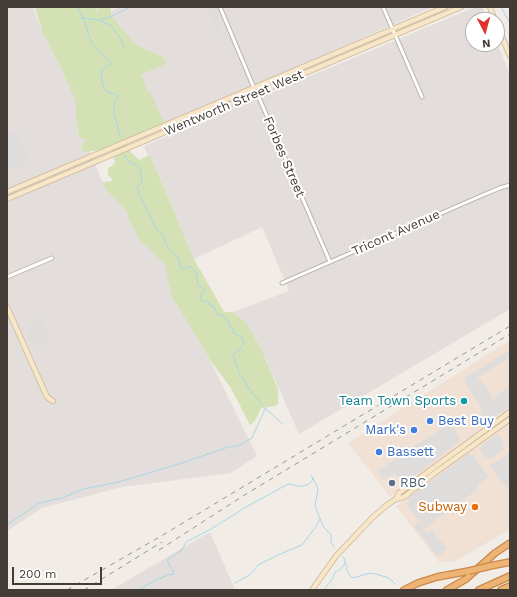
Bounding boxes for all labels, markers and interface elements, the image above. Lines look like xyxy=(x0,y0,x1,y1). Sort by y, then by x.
north arrow xyxy=(465,12,505,52)
text: N xyxy=(481,37,491,50)
street label: Wentworth Street West xyxy=(162,67,306,139)
street label: Forbes Street xyxy=(260,114,308,200)
street label: Tricont Avenue xyxy=(350,207,442,259)
place label: Team Town Sports xyxy=(339,393,456,409)
marker: Team Town Sports xyxy=(459,396,469,406)
place label: Best Buy xyxy=(438,413,494,429)
marker: Best Buy xyxy=(425,416,435,426)
place label: Mark's xyxy=(365,422,406,438)
marker: Mark's xyxy=(409,425,419,435)
place label: Bassett xyxy=(387,444,434,460)
marker: Bassett xyxy=(374,447,384,457)
place label: RBC xyxy=(400,475,426,491)
marker: RBC xyxy=(387,478,397,488)
place label: Subway xyxy=(418,499,467,515)
marker: Subway xyxy=(470,502,480,512)
scale bar xyxy=(14,559,104,585)
text: 200 m xyxy=(19,567,56,581)

